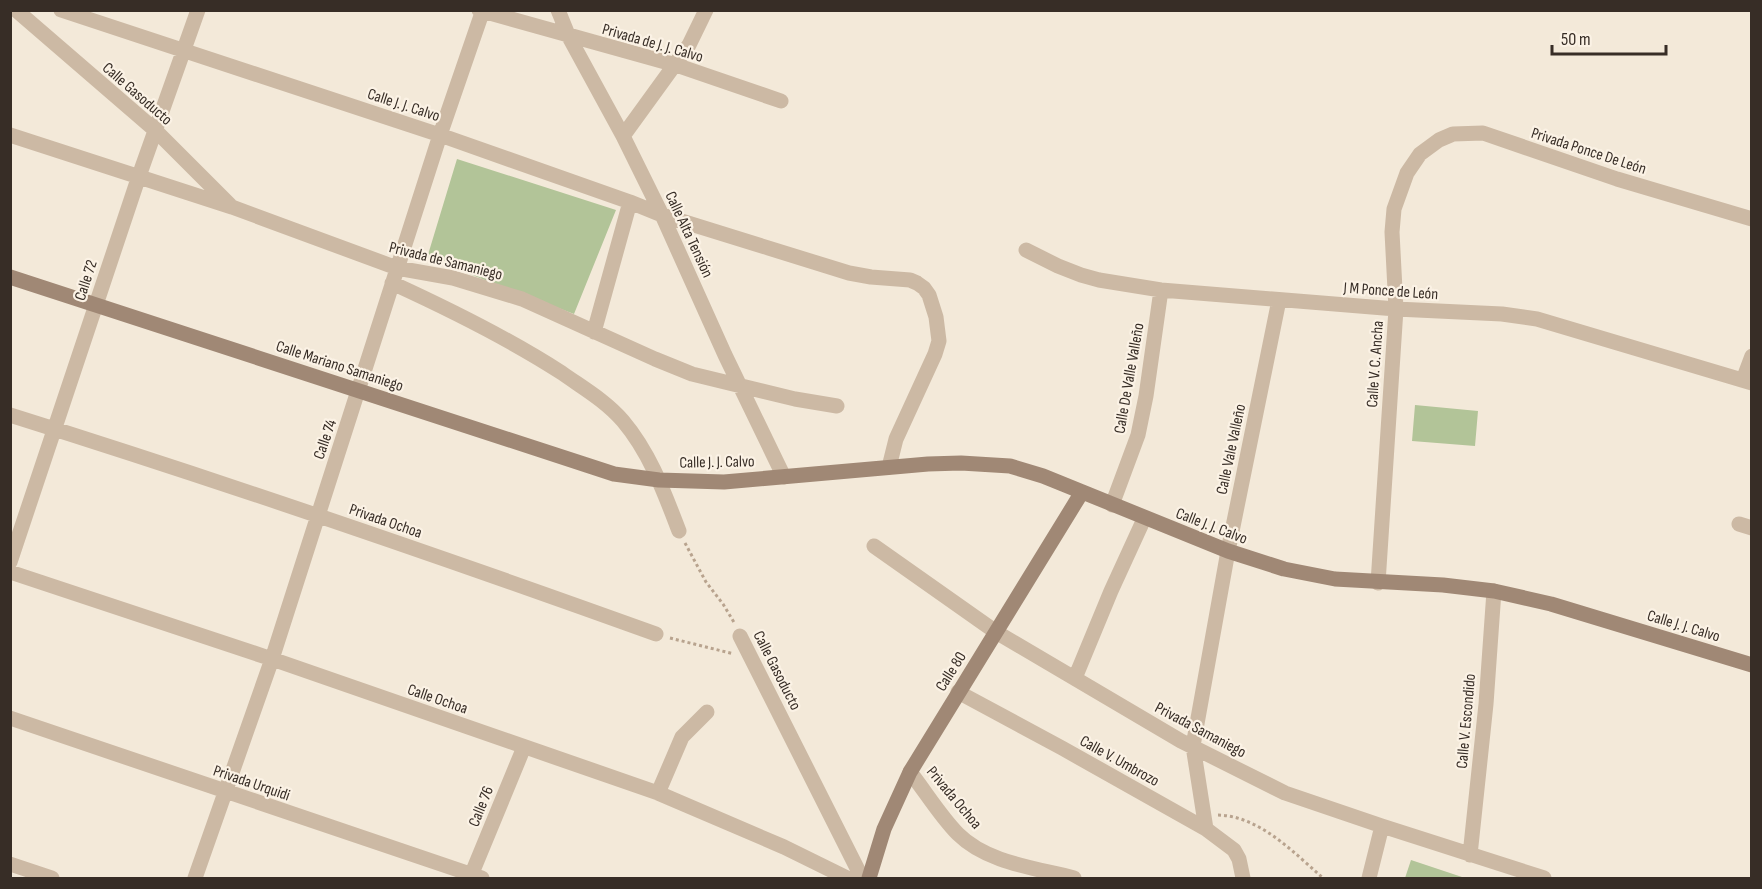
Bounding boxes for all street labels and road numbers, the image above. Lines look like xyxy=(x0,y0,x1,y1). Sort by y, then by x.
street label: Privada de J. J. Calvo xyxy=(600,20,705,67)
street label: Calle Gasoducto xyxy=(98,59,176,130)
street label: Calle J. J. Calvo xyxy=(365,85,442,126)
street label: Privada Ponce De León xyxy=(1529,124,1648,179)
street label: Calle Alta Tensión xyxy=(660,188,717,281)
street label: Privada de Samaniego xyxy=(387,238,504,285)
street label: Calle 72 xyxy=(71,258,102,303)
street label: J M Ponce de León xyxy=(1342,279,1439,304)
street label: Calle V. C. Ancha xyxy=(1363,320,1388,408)
street label: Calle De Valle Valleño xyxy=(1110,321,1149,435)
street label: Calle Mariano Samaniego xyxy=(274,337,406,396)
street label: Calle Vale Valleño xyxy=(1213,402,1250,496)
street label: Calle 74 xyxy=(310,417,341,462)
street label: Calle J. J. Calvo xyxy=(679,452,755,473)
street label: Privada Ochoa xyxy=(347,500,424,543)
street label: Calle J. J. Calvo xyxy=(1173,504,1250,549)
street label: Calle J. J. Calvo xyxy=(1645,606,1722,647)
street label: Calle Gasoducto xyxy=(749,628,805,713)
street label: Calle 80 xyxy=(932,649,971,695)
street label: Calle V. Escondido xyxy=(1453,673,1480,769)
street label: Calle Ochoa xyxy=(405,680,470,719)
street label: Privada Samaniego xyxy=(1151,698,1249,762)
street label: Calle V. Umbrozo xyxy=(1076,732,1162,791)
street label: Privada Urquidi xyxy=(211,761,292,805)
street label: Privada Ochoa xyxy=(922,763,985,833)
street label: Calle 76 xyxy=(465,784,498,830)

